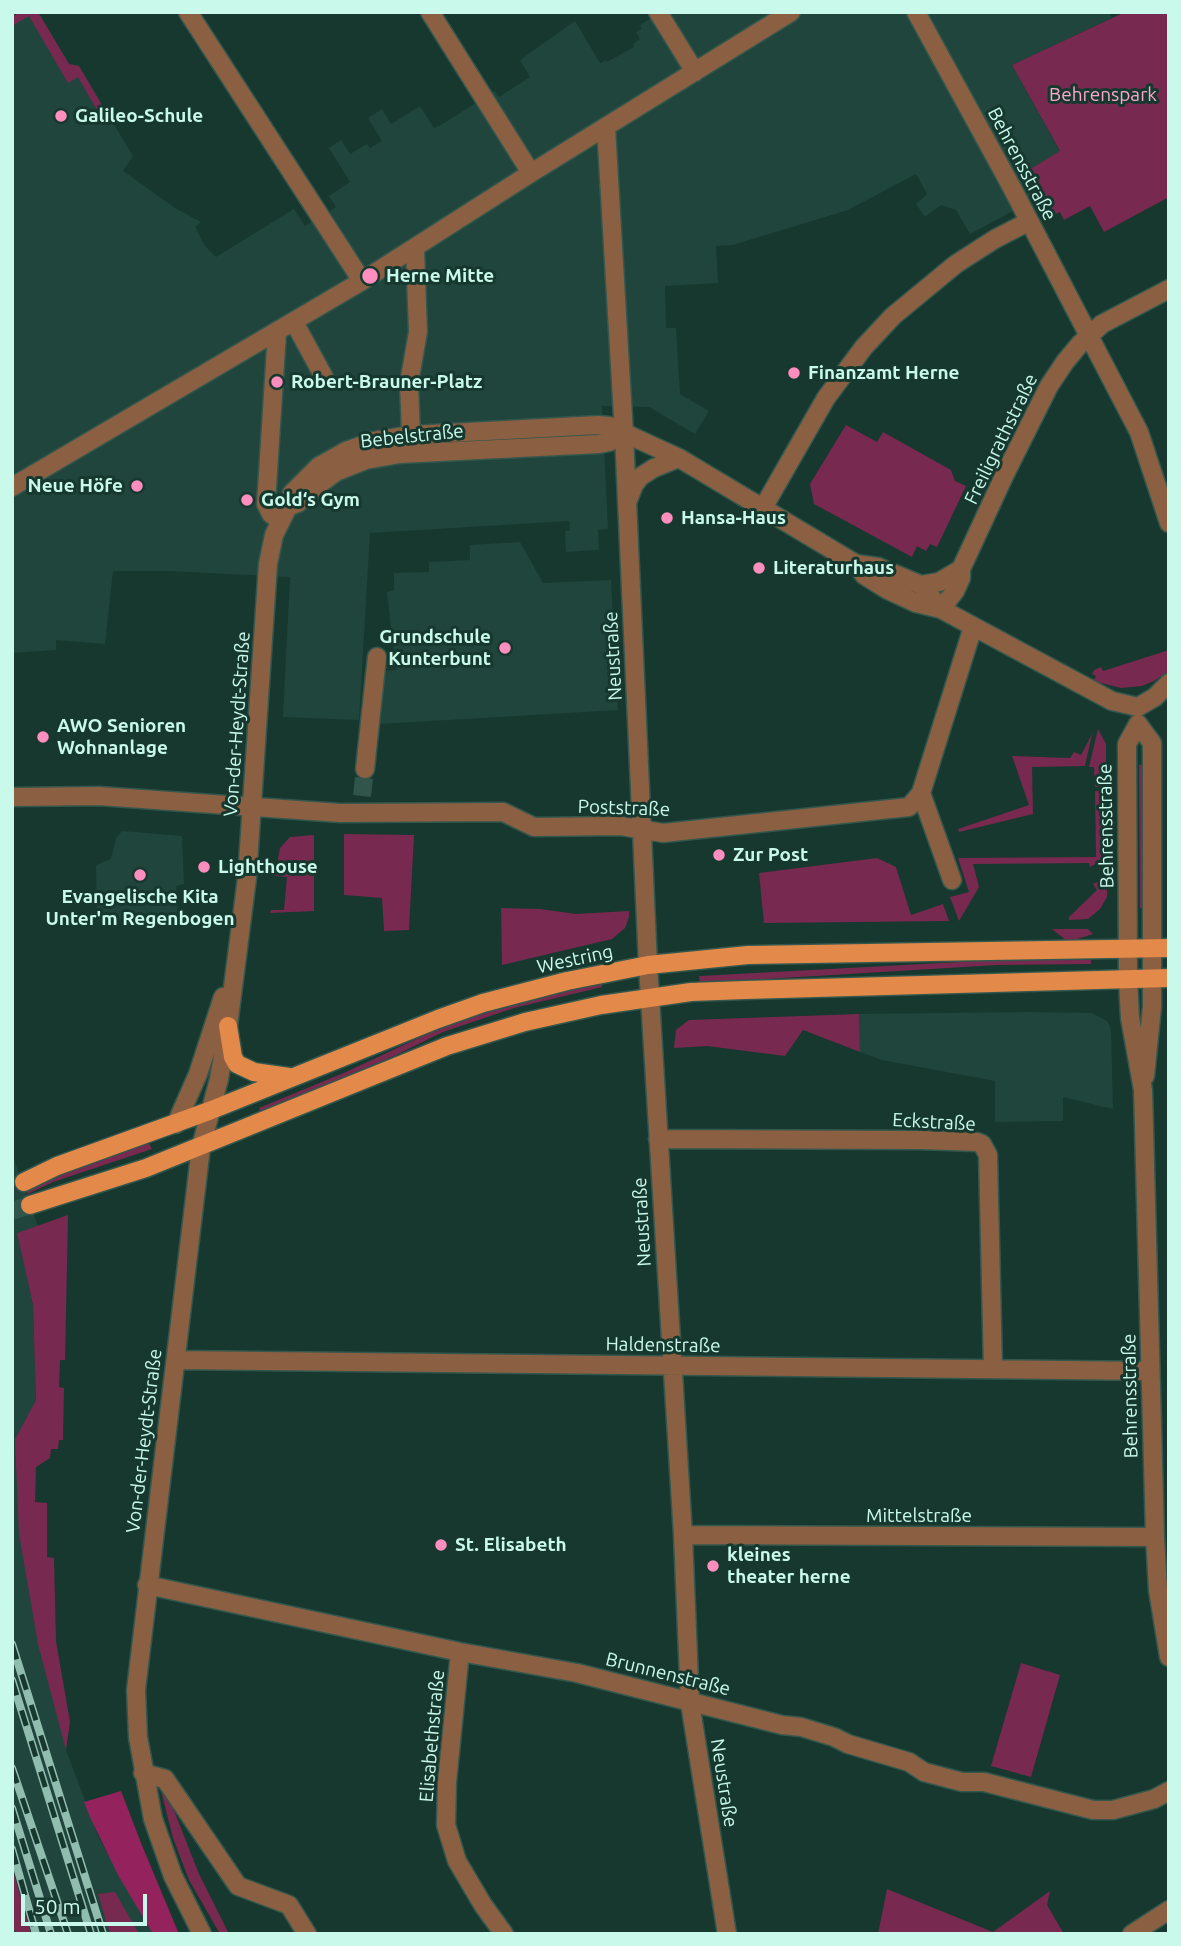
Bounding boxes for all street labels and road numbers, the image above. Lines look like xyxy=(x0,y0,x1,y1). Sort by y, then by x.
street label: Behrensstraße xyxy=(983,104,1061,224)
street label: Freiligrathstraße xyxy=(960,370,1042,508)
street label: Bebelstraße xyxy=(359,419,465,453)
street label: Neustraße xyxy=(599,611,627,701)
street label: Von-der-Heydt-Straße xyxy=(219,631,255,817)
street label: Behrensstraße xyxy=(1094,763,1118,889)
street label: Poststraße xyxy=(577,795,671,821)
street label: Westring xyxy=(535,940,615,978)
street label: Eckstraße xyxy=(892,1108,976,1136)
street label: Neustraße xyxy=(628,1177,656,1267)
street label: Haldenstraße xyxy=(605,1333,721,1357)
street label: Behrensstraße xyxy=(1118,1333,1142,1459)
street label: Von-der-Heydt-Straße xyxy=(121,1348,167,1534)
street label: Mittelstraße xyxy=(866,1505,972,1527)
street label: Brunnenstraße xyxy=(603,1647,733,1701)
street label: Elisabethstraße xyxy=(415,1669,449,1803)
street label: Neustraße xyxy=(706,1737,742,1829)

